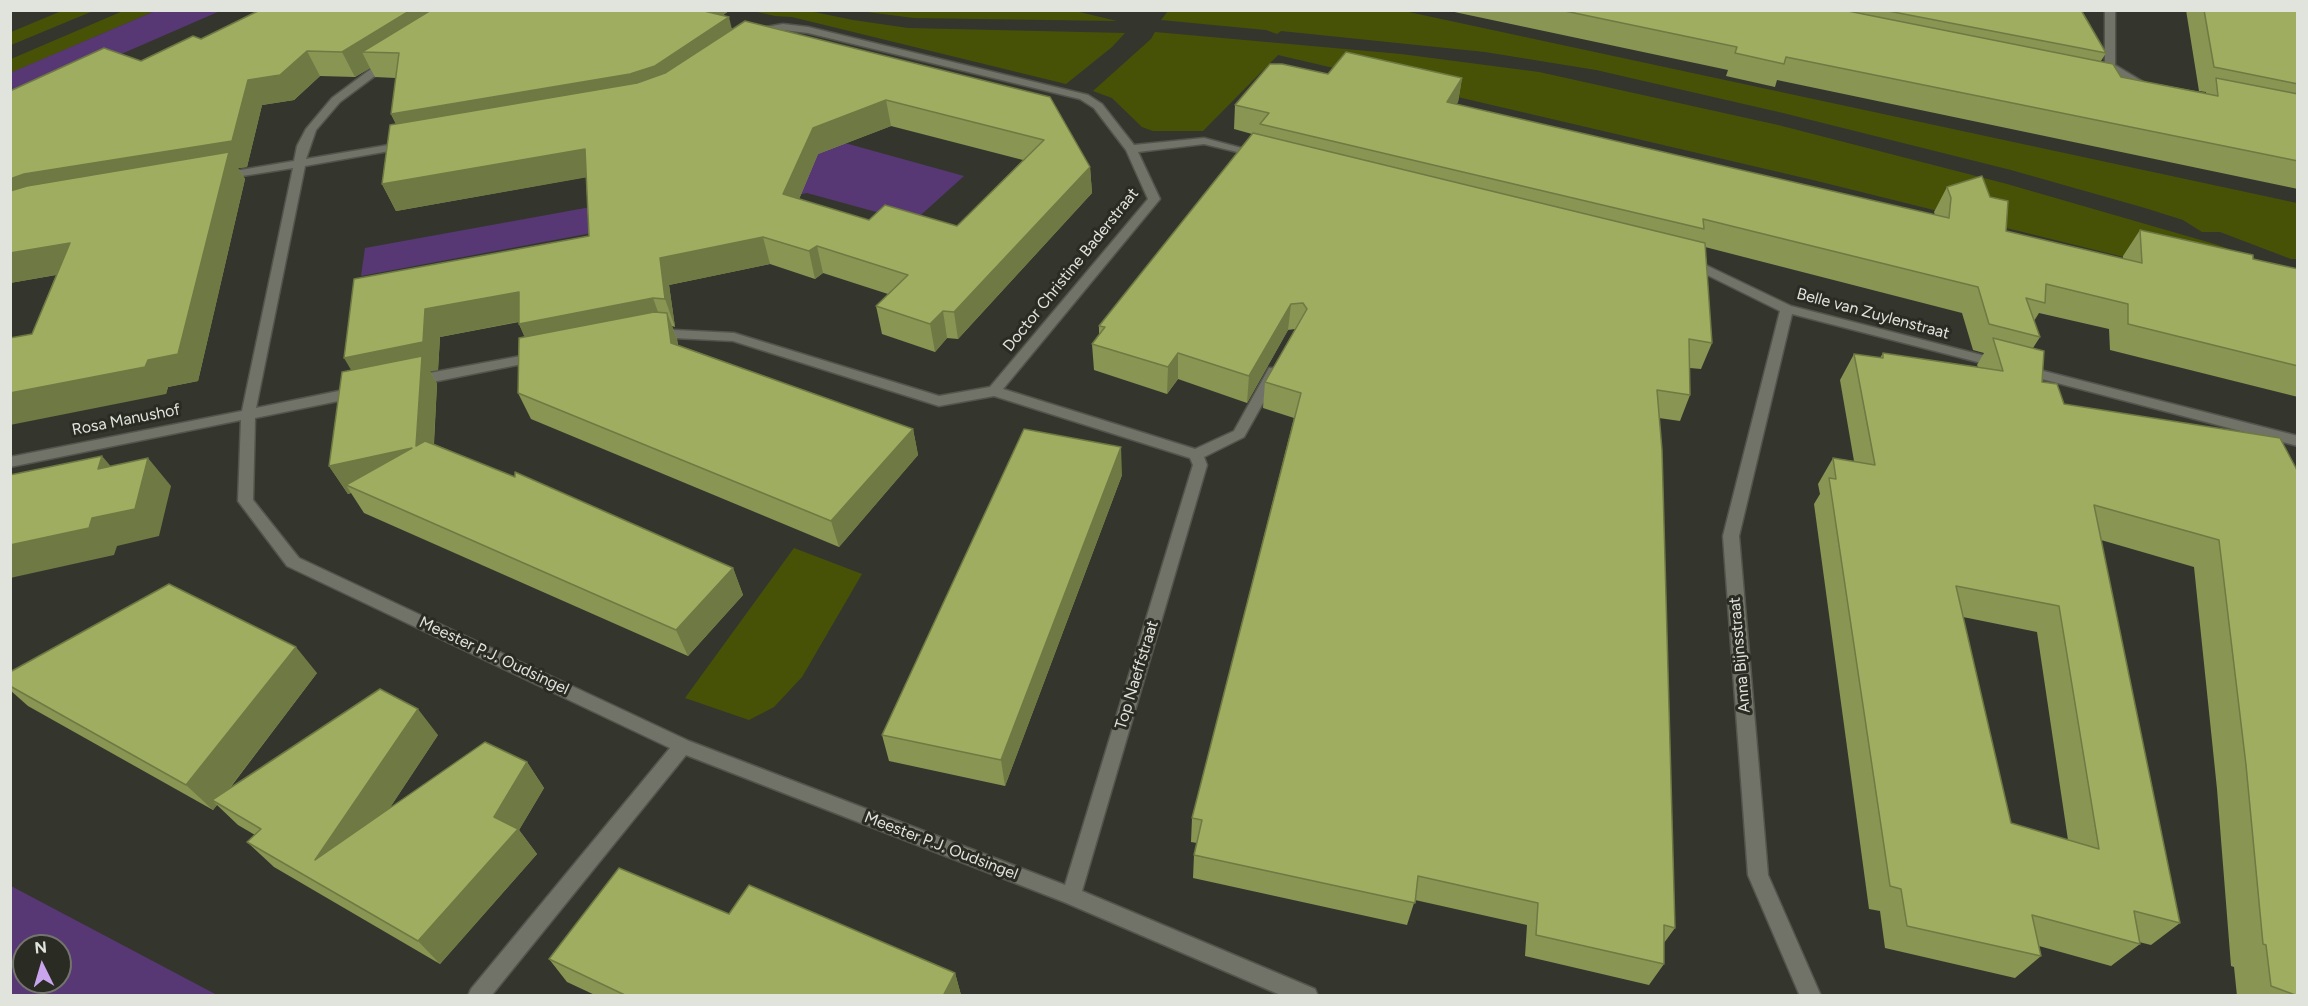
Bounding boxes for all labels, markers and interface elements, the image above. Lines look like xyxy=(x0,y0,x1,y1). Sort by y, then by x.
street label: Doctor Christine Baderstraat xyxy=(999,184,1143,356)
street label: Belle van Zuylenstraat xyxy=(1794,284,1952,344)
street label: Rosa Manushof xyxy=(70,400,182,440)
street label: Anna Bijnsstraat xyxy=(1725,596,1755,714)
street label: Meester P.J. Oudsingel xyxy=(416,613,572,699)
street label: Top Naeffstraat xyxy=(1111,618,1163,732)
street label: Meester P.J. Oudsingel xyxy=(861,808,1021,884)
north arrow xyxy=(12,934,72,994)
text: N xyxy=(34,938,48,958)

